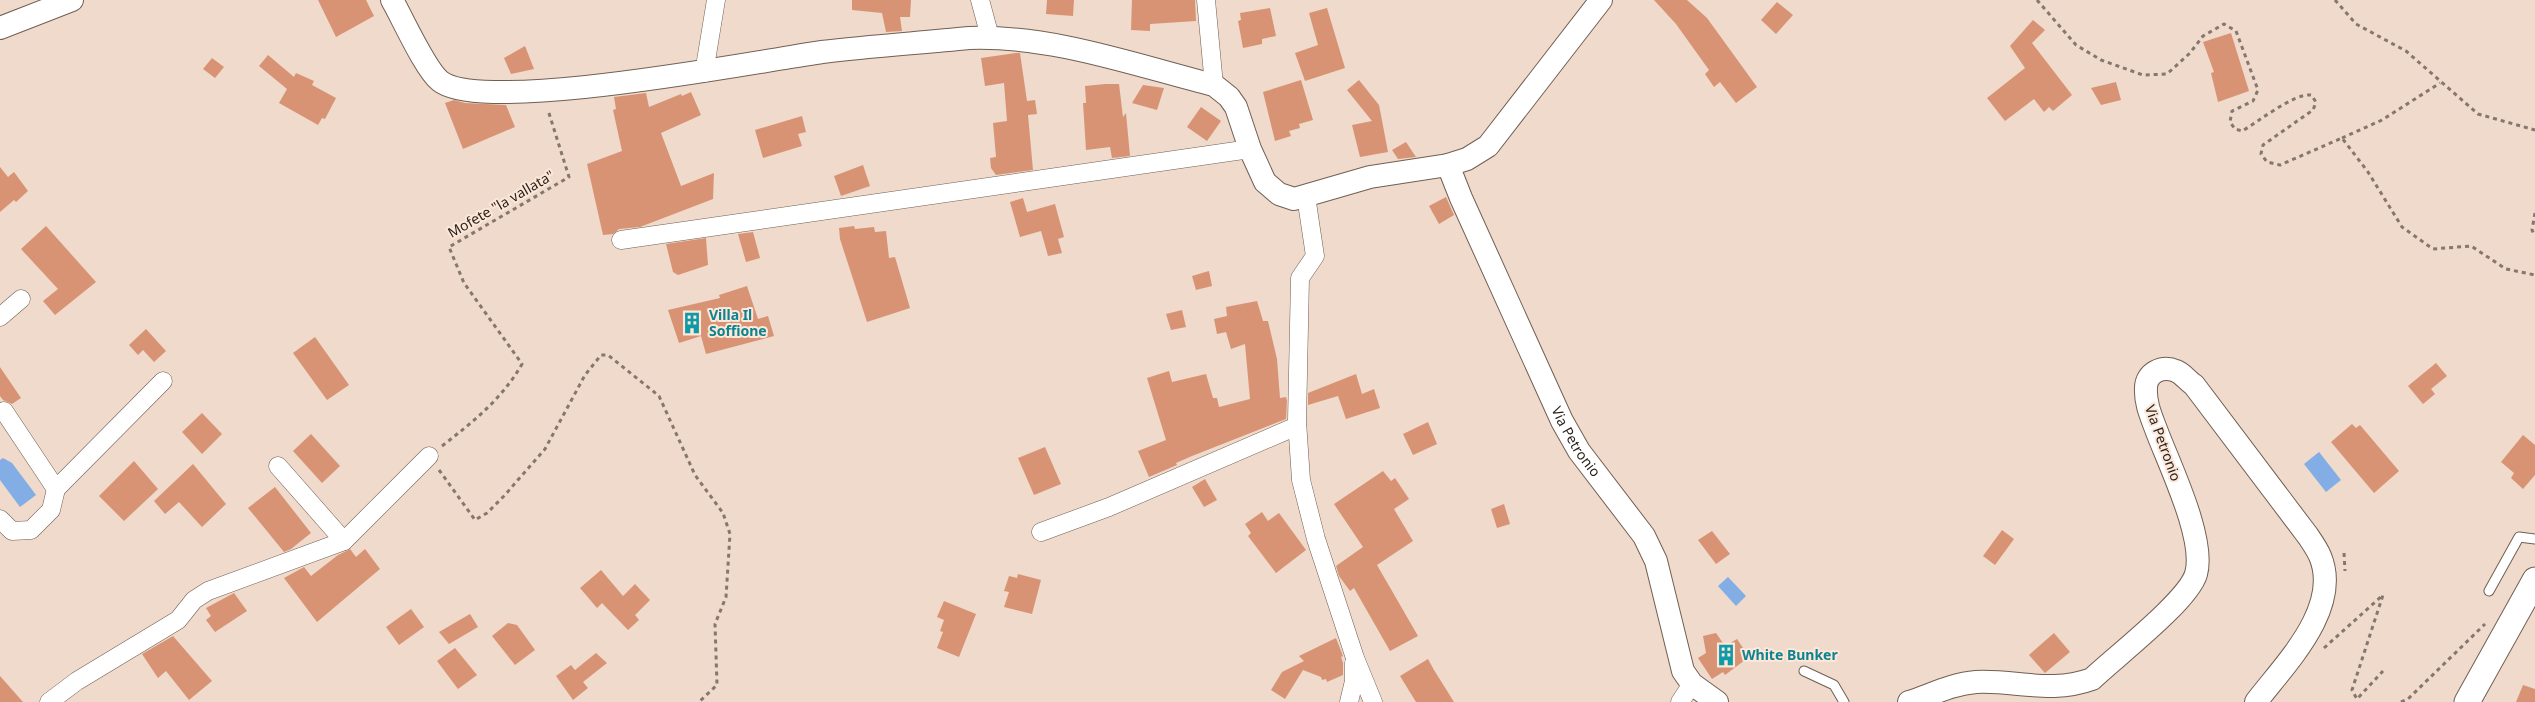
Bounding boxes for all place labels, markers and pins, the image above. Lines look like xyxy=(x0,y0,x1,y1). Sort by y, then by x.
place label: Villa Il Soffione xyxy=(709,305,767,340)
building icon: Villa Il Soffione xyxy=(679,310,705,336)
building icon: White Bunker xyxy=(1713,642,1739,668)
place label: White Bunker xyxy=(1742,645,1838,664)

